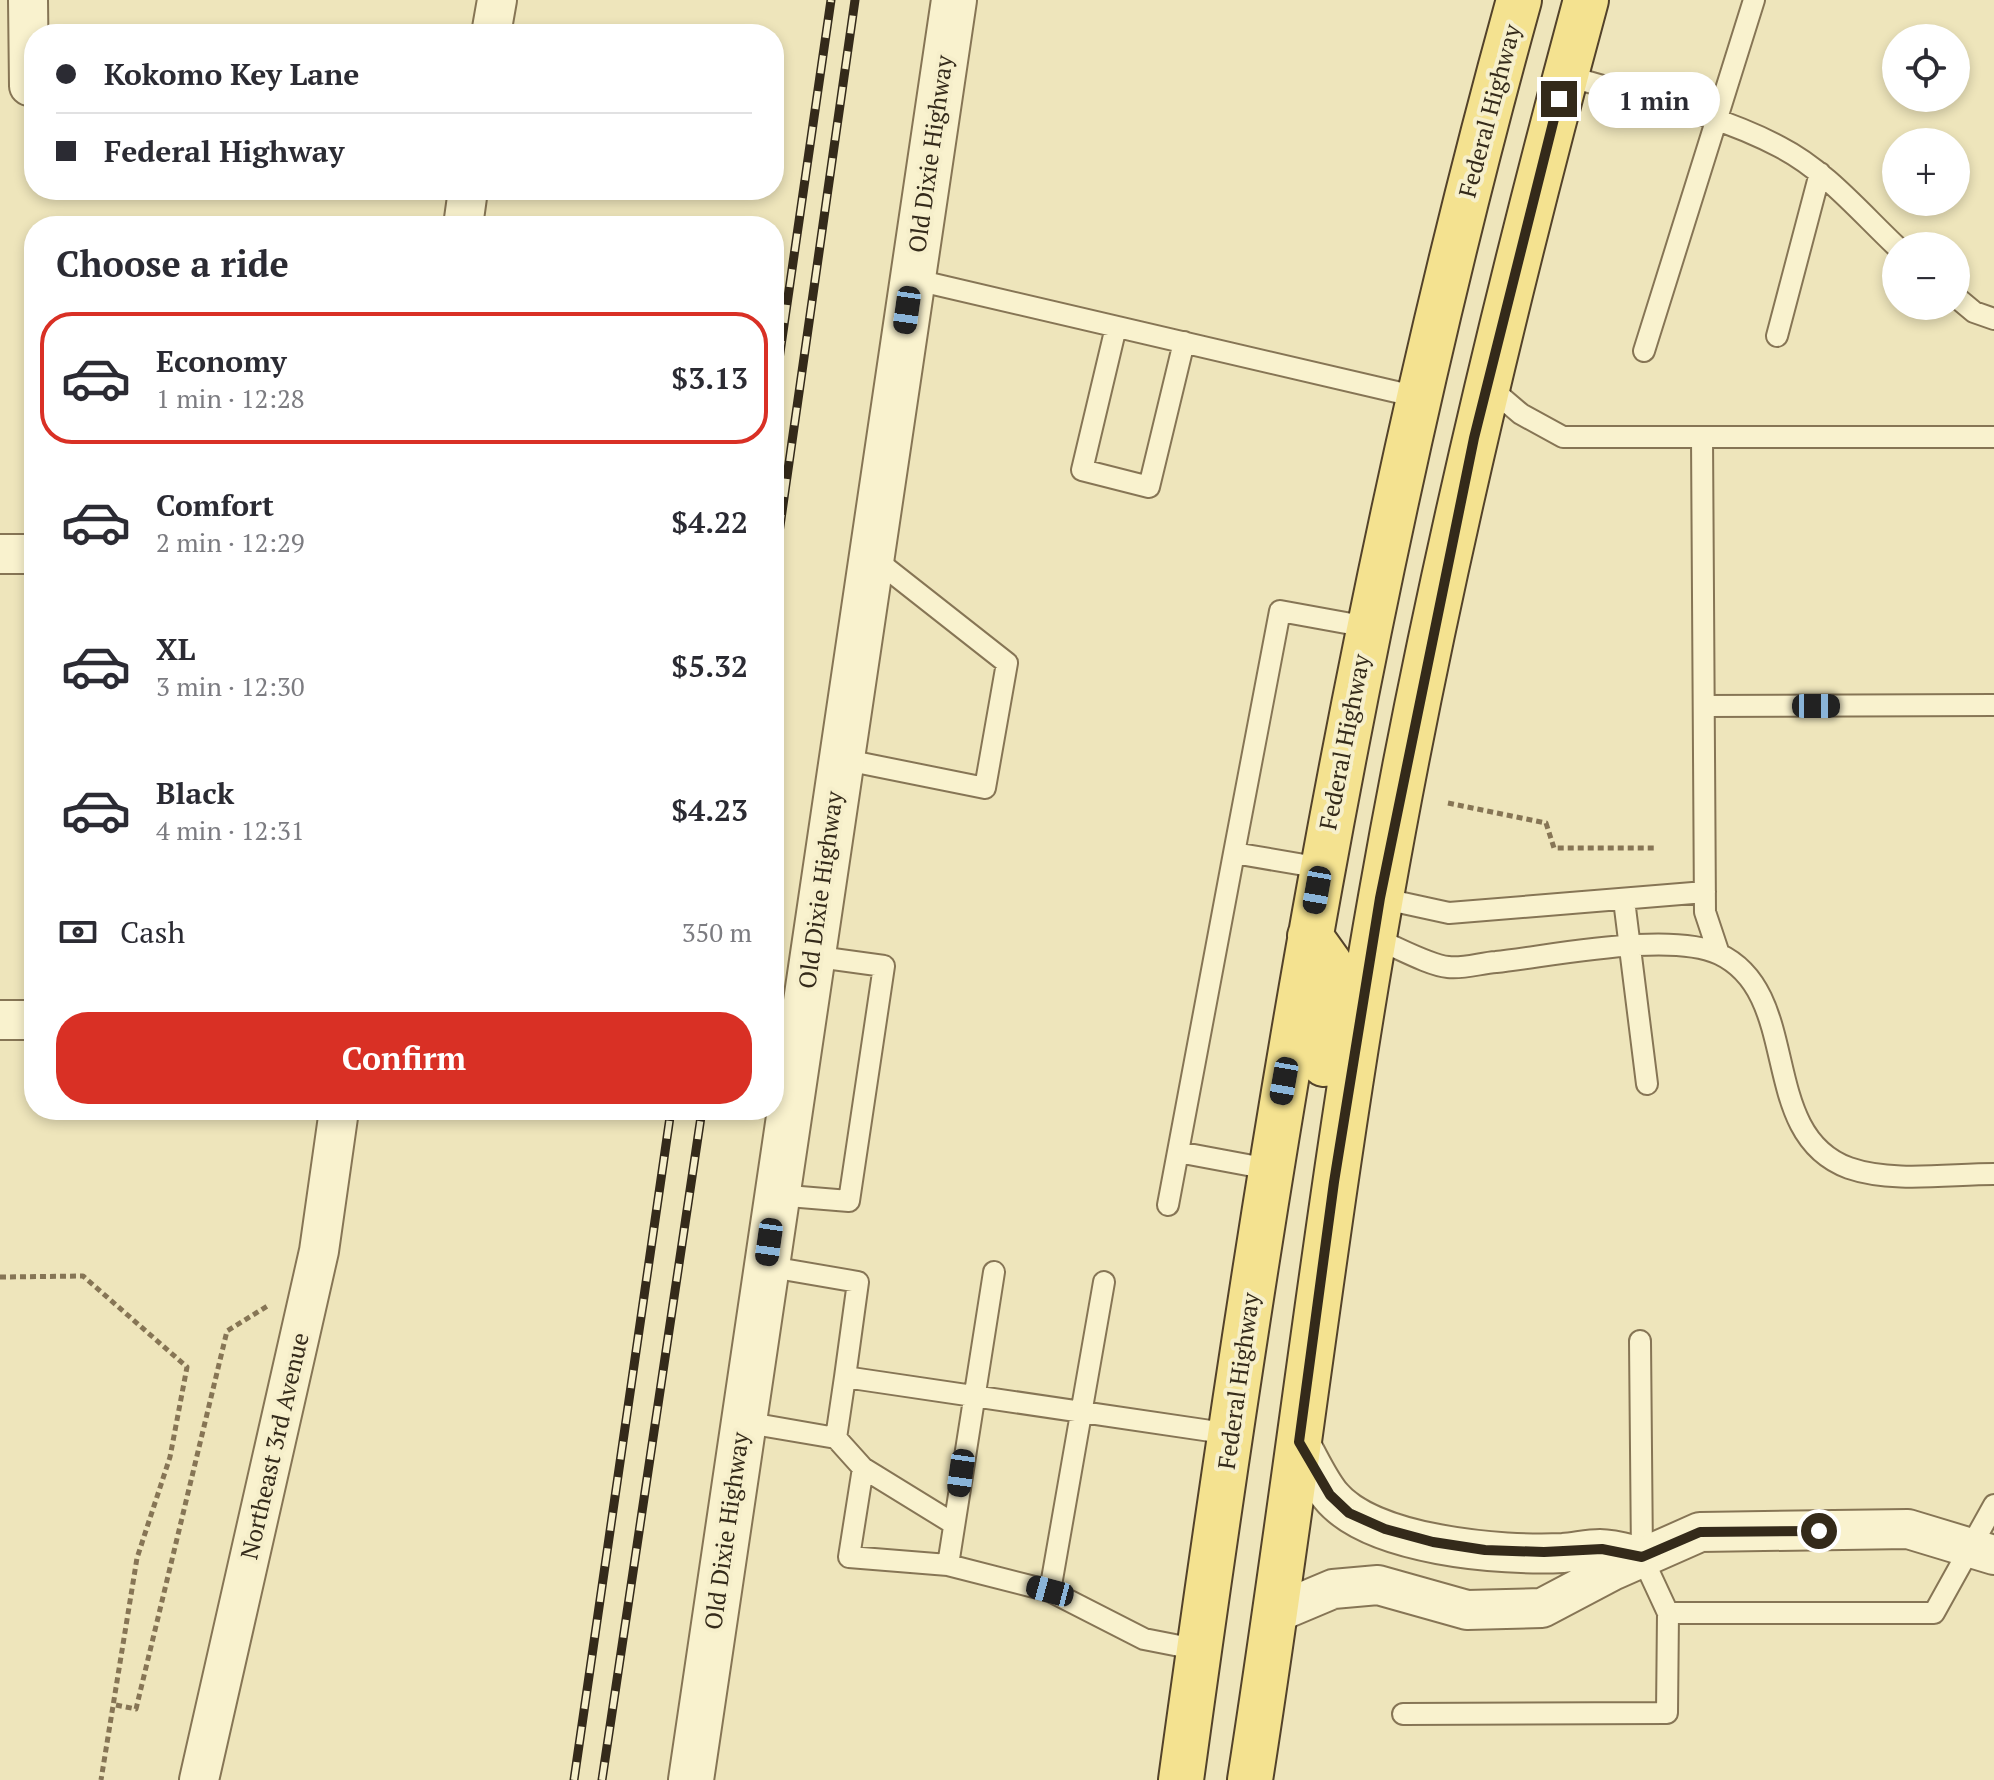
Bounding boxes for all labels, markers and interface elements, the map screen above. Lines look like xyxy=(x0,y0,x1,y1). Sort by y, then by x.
street label: Federal Highway xyxy=(1451,20,1528,201)
map controls xyxy=(1882,24,1970,320)
button: locate xyxy=(1882,24,1970,112)
street label: Old Dixie Highway xyxy=(900,52,960,255)
text: Kokomo Key Lane xyxy=(104,54,359,94)
callout: 1 min xyxy=(1587,71,1719,127)
route end xyxy=(1541,81,1577,117)
text: 1 min xyxy=(1618,83,1690,117)
button: + xyxy=(1882,128,1970,216)
text: Federal Highway xyxy=(104,131,344,171)
button: − xyxy=(1882,232,1970,320)
text: Choose a ride xyxy=(56,240,289,287)
car xyxy=(892,285,922,335)
text: Economy xyxy=(156,341,287,381)
icon: car xyxy=(60,342,132,414)
text: $3.13 xyxy=(671,358,748,398)
text: 1 min · 12:28 xyxy=(156,381,305,415)
text: Comfort xyxy=(156,485,274,525)
icon: car xyxy=(60,486,132,558)
text: $4.22 xyxy=(671,502,748,542)
text: 2 min · 12:29 xyxy=(156,525,305,559)
text: XL xyxy=(156,629,195,669)
icon: car xyxy=(60,630,132,702)
text: $5.32 xyxy=(671,646,748,686)
street label: Federal Highway xyxy=(1311,651,1377,832)
text: 3 min · 12:30 xyxy=(156,669,305,703)
car xyxy=(1792,694,1840,718)
text: Black xyxy=(156,773,234,813)
icon: car xyxy=(60,774,132,846)
street label: Old Dixie Highway xyxy=(790,788,850,991)
text: $4.23 xyxy=(671,790,748,830)
text: 4 min · 12:31 xyxy=(156,813,305,847)
car xyxy=(1301,864,1333,916)
icon: cash xyxy=(56,910,100,954)
text: Cash xyxy=(120,912,185,952)
text: 350 m xyxy=(682,915,752,949)
button: Confirm xyxy=(56,1012,752,1104)
car xyxy=(1268,1055,1300,1107)
car xyxy=(754,1217,784,1267)
street label: Federal Highway xyxy=(1210,1290,1266,1471)
street label: Northeast 3rd Avenue xyxy=(232,1329,316,1562)
street label: Old Dixie Highway xyxy=(696,1429,756,1632)
car xyxy=(946,1448,976,1498)
route start xyxy=(1801,1513,1837,1549)
car xyxy=(1024,1573,1076,1609)

